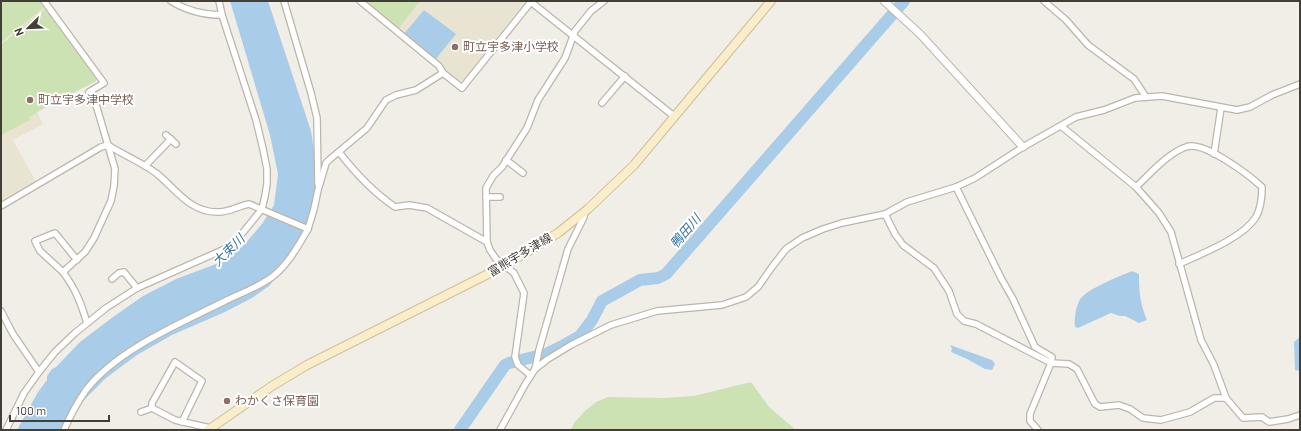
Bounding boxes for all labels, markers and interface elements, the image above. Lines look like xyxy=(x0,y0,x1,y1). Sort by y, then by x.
north arrow xyxy=(8,8,48,48)
text: N xyxy=(11,26,26,38)
place label: 町立宇多津小学校 xyxy=(463,39,559,53)
marker: 町立宇多津小学校 xyxy=(450,42,460,52)
place label: 町立宇多津中学校 xyxy=(38,92,134,106)
marker: 町立宇多津中学校 xyxy=(25,95,35,105)
water label: 鴨田川 xyxy=(666,210,705,251)
water label: 大束川 xyxy=(209,229,249,269)
street label: 富熊宇多津線 xyxy=(485,230,554,279)
place label: わかくさ保育園 xyxy=(235,393,319,407)
marker: わかくさ保育園 xyxy=(222,396,232,406)
scale bar xyxy=(10,397,109,423)
text: 100 m xyxy=(16,403,46,417)

